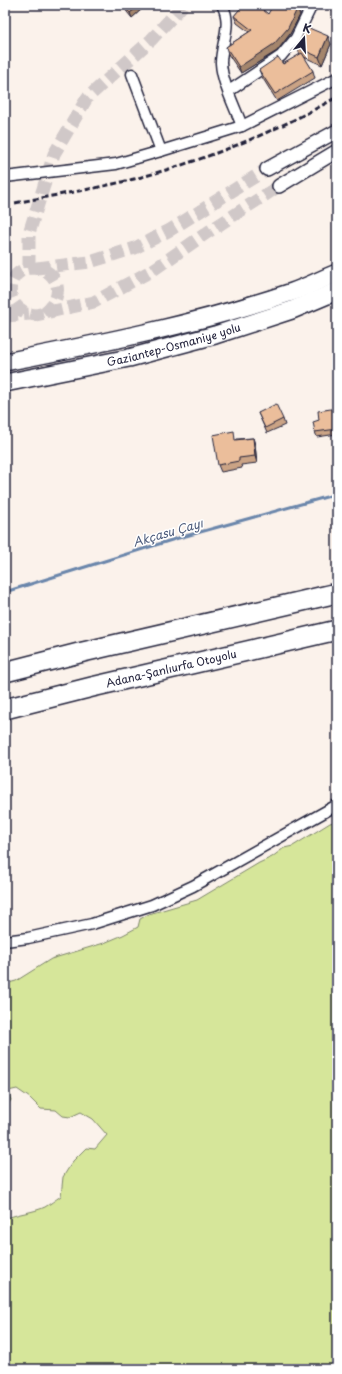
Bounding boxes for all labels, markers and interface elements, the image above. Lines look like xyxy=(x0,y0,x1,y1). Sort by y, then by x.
north arrow xyxy=(284,18,324,58)
text: K xyxy=(301,19,314,37)
street label: Gaziantep-Osmaniye yolu xyxy=(105,318,243,370)
water label: Akçasu Çayı xyxy=(131,513,206,551)
street label: Adana-Şanlıurfa Otoyolu xyxy=(104,645,238,692)

